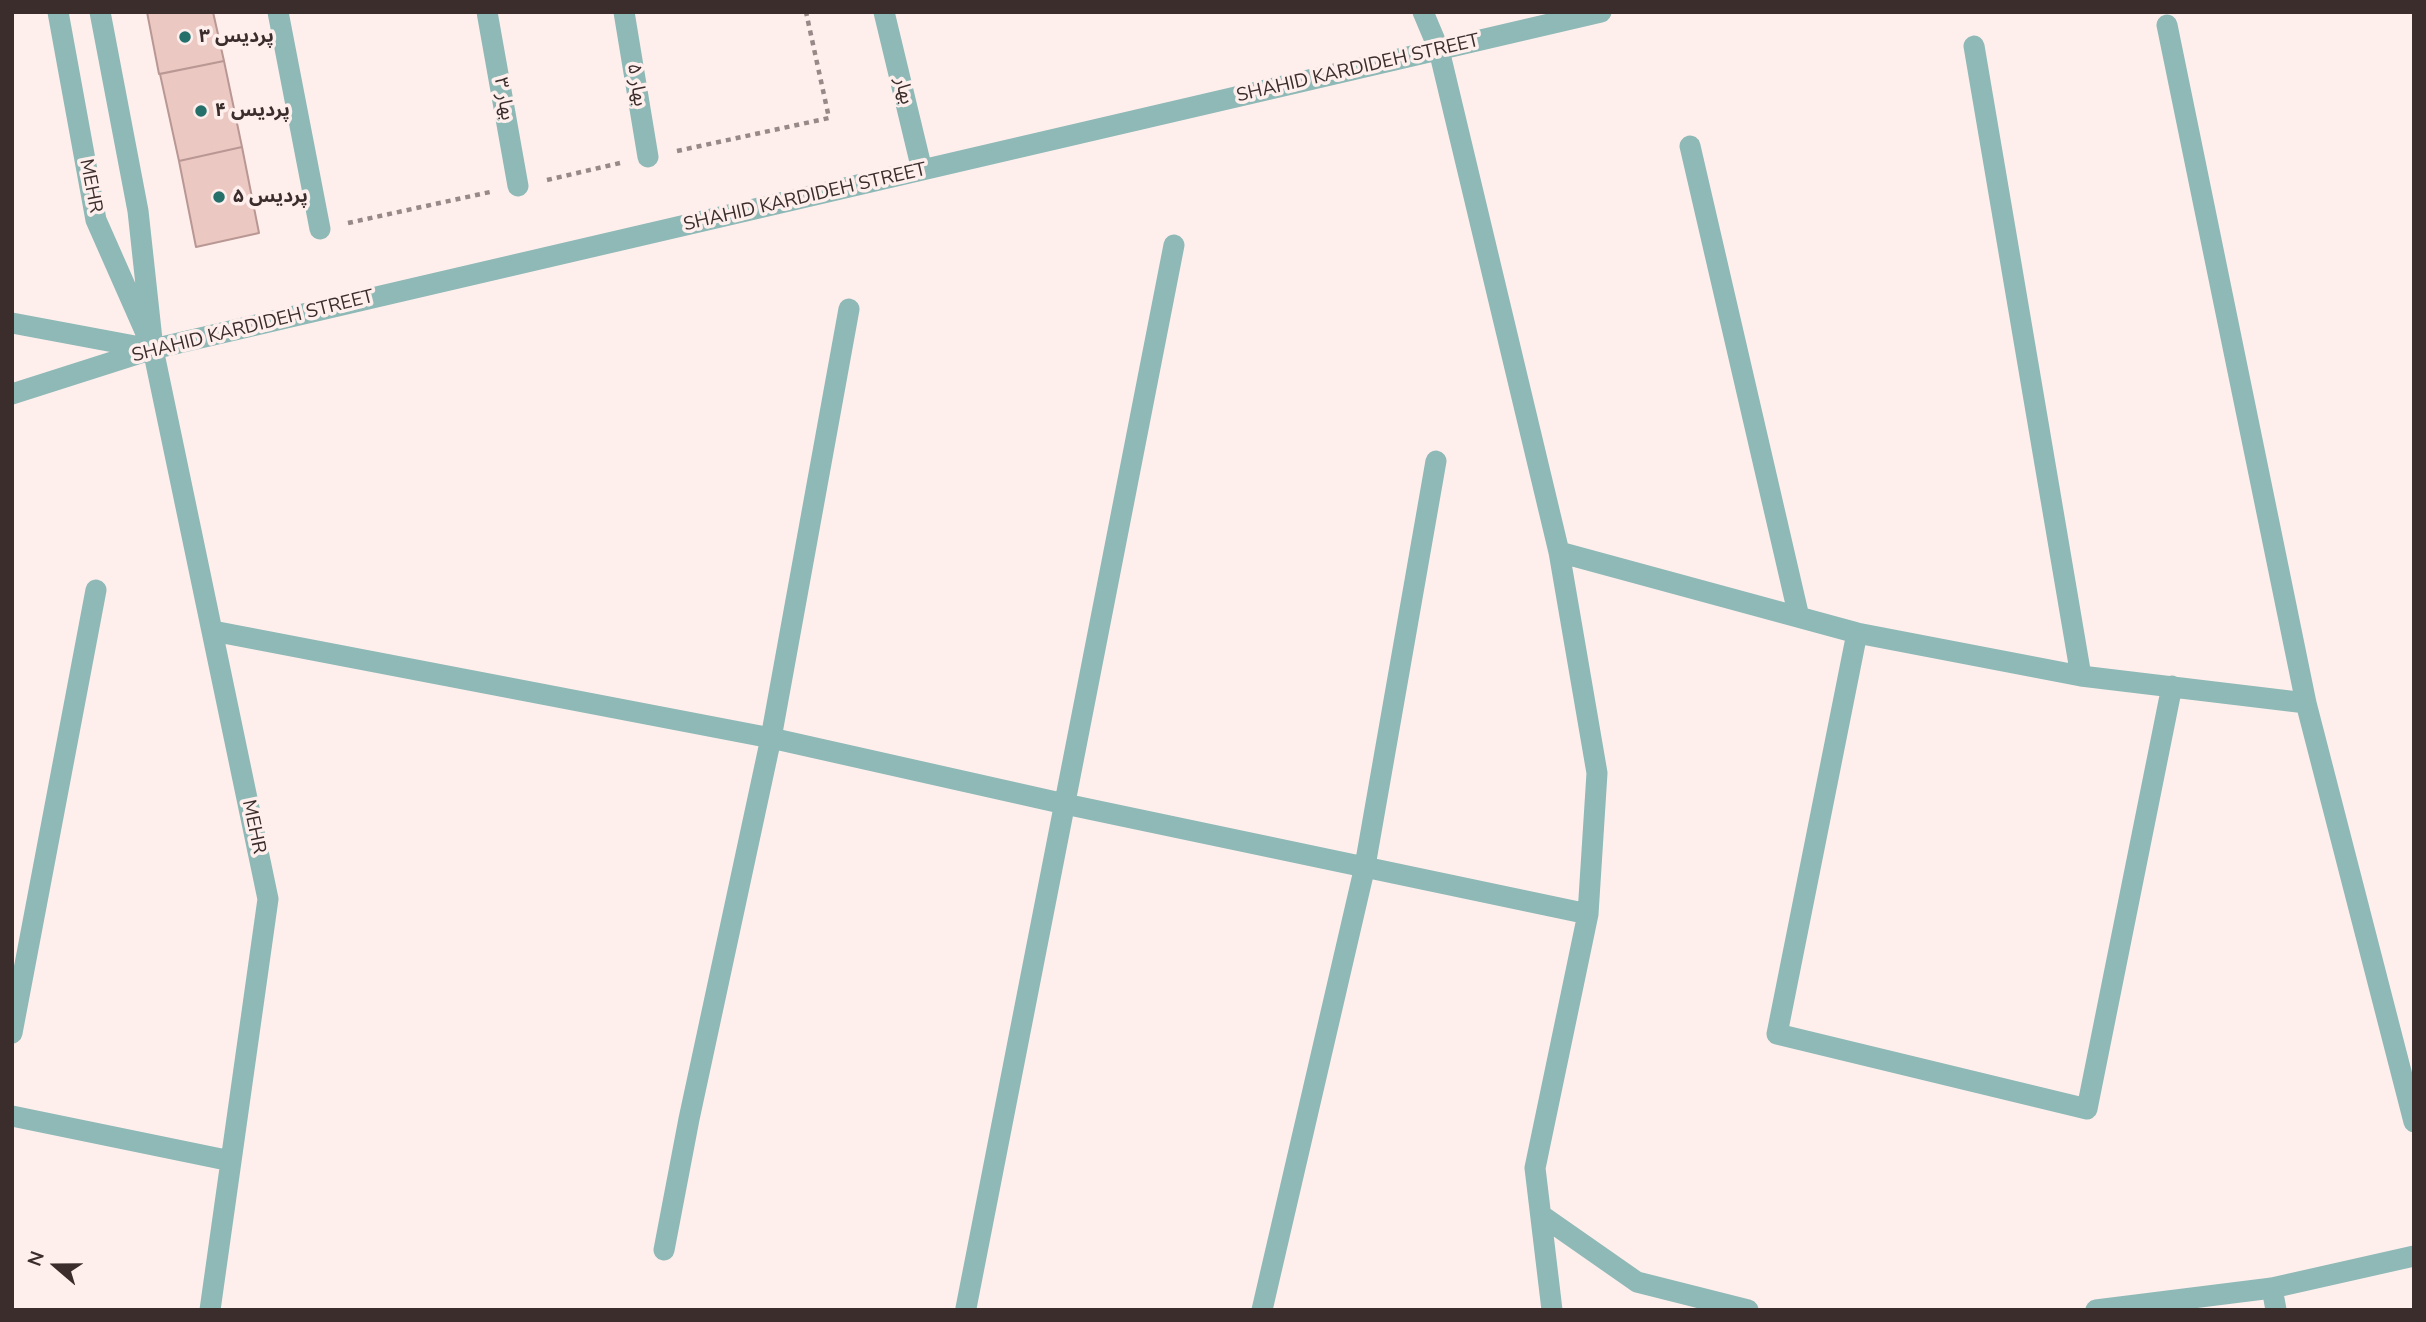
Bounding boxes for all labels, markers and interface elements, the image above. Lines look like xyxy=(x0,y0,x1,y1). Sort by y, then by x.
place label: پردیس ۳ xyxy=(199,26,274,48)
marker: پردیس ۳ xyxy=(177,29,193,45)
street label: SHAHID KARDIDEH STREET xyxy=(1234,30,1482,108)
street label: بهار ۵ xyxy=(621,62,651,108)
street label: بهار xyxy=(889,75,917,107)
street label: بهار ۳ xyxy=(488,76,518,122)
place label: پردیس ۴ xyxy=(215,100,290,122)
marker: پردیس ۴ xyxy=(193,103,209,119)
street label: MEHR xyxy=(74,157,106,215)
street label: SHAHID KARDIDEH STREET xyxy=(681,159,929,237)
place label: پردیس ۵ xyxy=(233,186,308,208)
marker: پردیس ۵ xyxy=(211,189,227,205)
street label: SHAHID KARDIDEH STREET xyxy=(130,286,376,368)
street label: MEHR xyxy=(236,798,270,856)
north arrow xyxy=(21,1231,91,1301)
text: N xyxy=(22,1248,51,1270)

